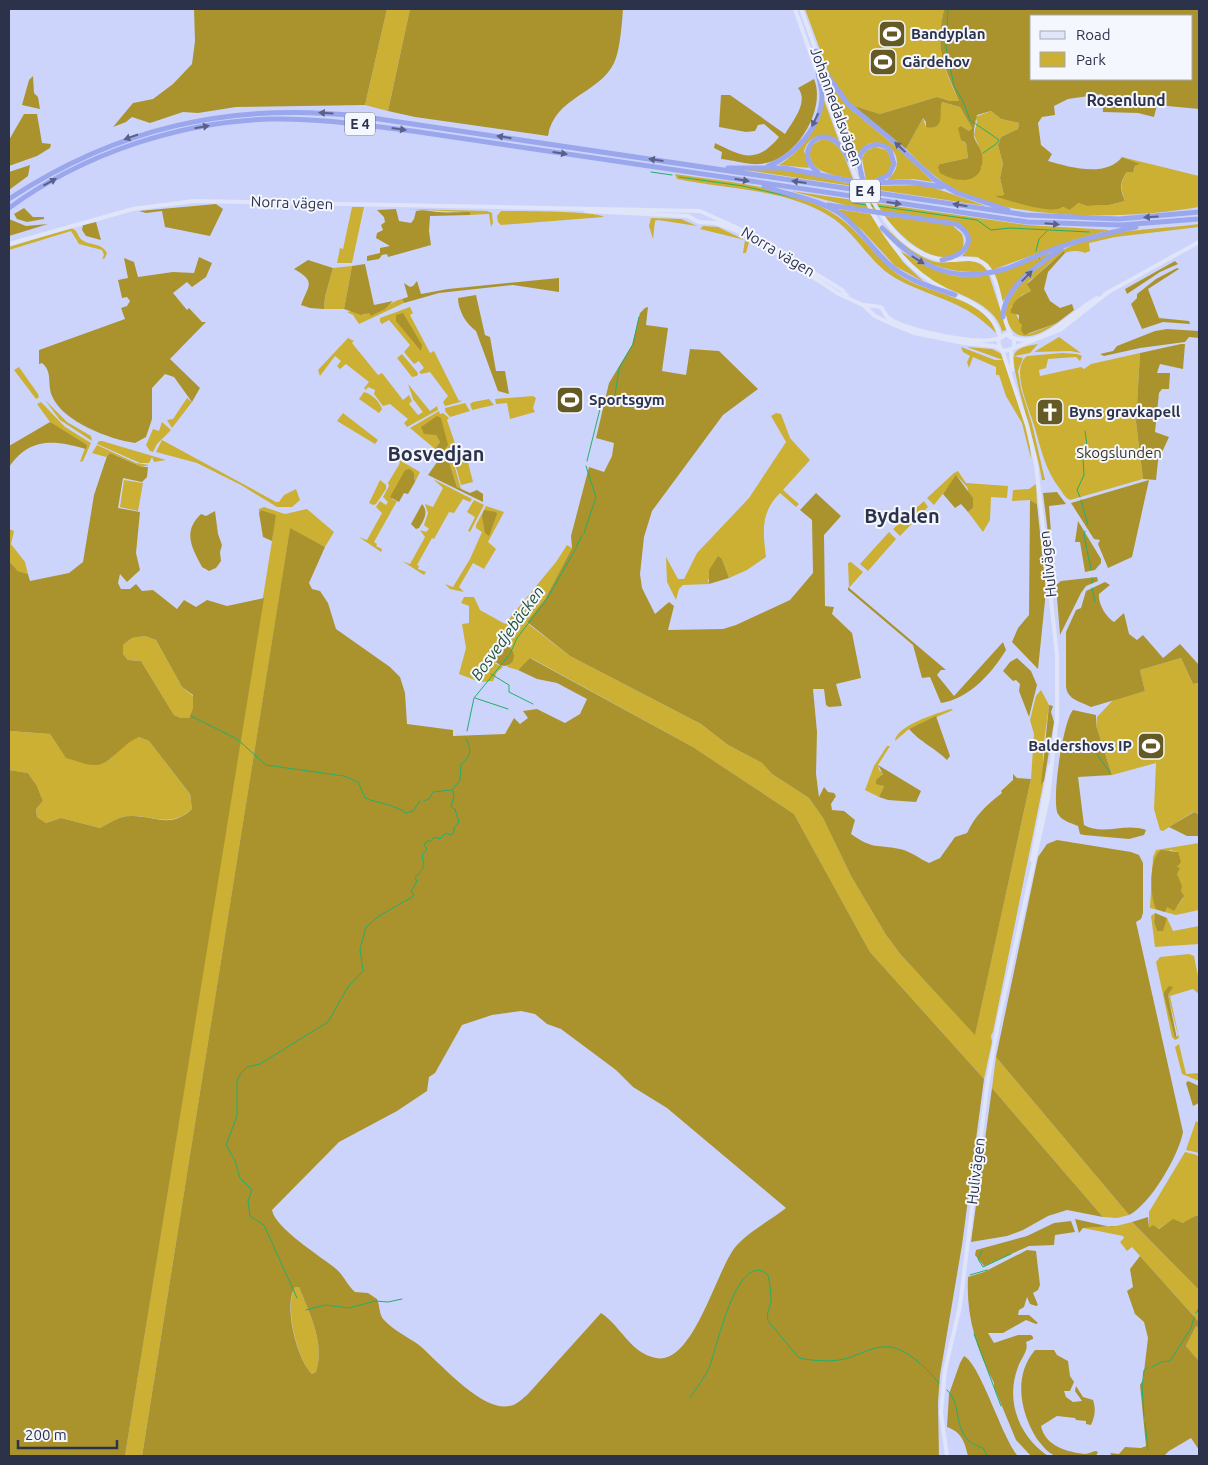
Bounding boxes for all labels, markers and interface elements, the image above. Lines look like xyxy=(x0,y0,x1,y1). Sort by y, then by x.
legend xyxy=(1030,15,1193,80)
sports icon: Bandyplan xyxy=(877,19,907,49)
place label: Bandyplan xyxy=(911,25,985,42)
text: Road xyxy=(1076,26,1111,43)
street label: Johannedalsvägen xyxy=(807,45,866,169)
sports icon: Gärdehov xyxy=(868,47,898,77)
text: Park xyxy=(1076,51,1106,68)
place label: Gärdehov xyxy=(902,53,970,70)
district label: Rosenlund xyxy=(1086,91,1166,109)
one-way arrow xyxy=(318,108,334,116)
road number: E 4 xyxy=(345,112,375,136)
one-way arrow xyxy=(811,112,820,127)
one-way arrow xyxy=(195,123,211,131)
one-way arrow xyxy=(391,126,407,134)
one-way arrow xyxy=(496,133,512,141)
one-way arrow xyxy=(124,134,139,141)
one-way arrow xyxy=(894,141,906,153)
one-way arrow xyxy=(552,149,568,157)
one-way arrow xyxy=(648,156,664,164)
one-way arrow xyxy=(735,176,751,184)
one-way arrow xyxy=(43,178,58,186)
one-way arrow xyxy=(791,178,807,186)
road number: E 4 xyxy=(850,180,880,202)
street label: Norra vägen xyxy=(251,193,334,212)
one-way arrow xyxy=(887,199,903,207)
one-way arrow xyxy=(952,201,968,209)
one-way arrow xyxy=(1143,213,1159,221)
one-way arrow xyxy=(1044,220,1060,228)
street label: Norra vägen xyxy=(739,223,818,280)
one-way arrow xyxy=(912,256,925,265)
one-way arrow xyxy=(1021,271,1033,283)
sports icon: Sportsgym xyxy=(555,385,585,415)
place label: Sportsgym xyxy=(589,391,665,408)
church icon: Byns gravkapell xyxy=(1035,397,1065,427)
place label: Byns gravkapell xyxy=(1069,403,1181,420)
district label: Bosvedjan xyxy=(388,442,484,465)
park label: Skogslunden xyxy=(1076,444,1162,461)
district label: Bydalen xyxy=(864,504,940,527)
street label: Hulivägen xyxy=(1036,530,1059,598)
water label: Bosvedjebäcken xyxy=(467,583,547,683)
sports icon: Baldershovs IP xyxy=(1136,731,1166,761)
place label: Baldershovs IP xyxy=(1028,737,1132,754)
street label: Hulivägen xyxy=(963,1137,988,1205)
scale bar xyxy=(18,1418,116,1450)
text: 200 m xyxy=(25,1426,67,1443)

